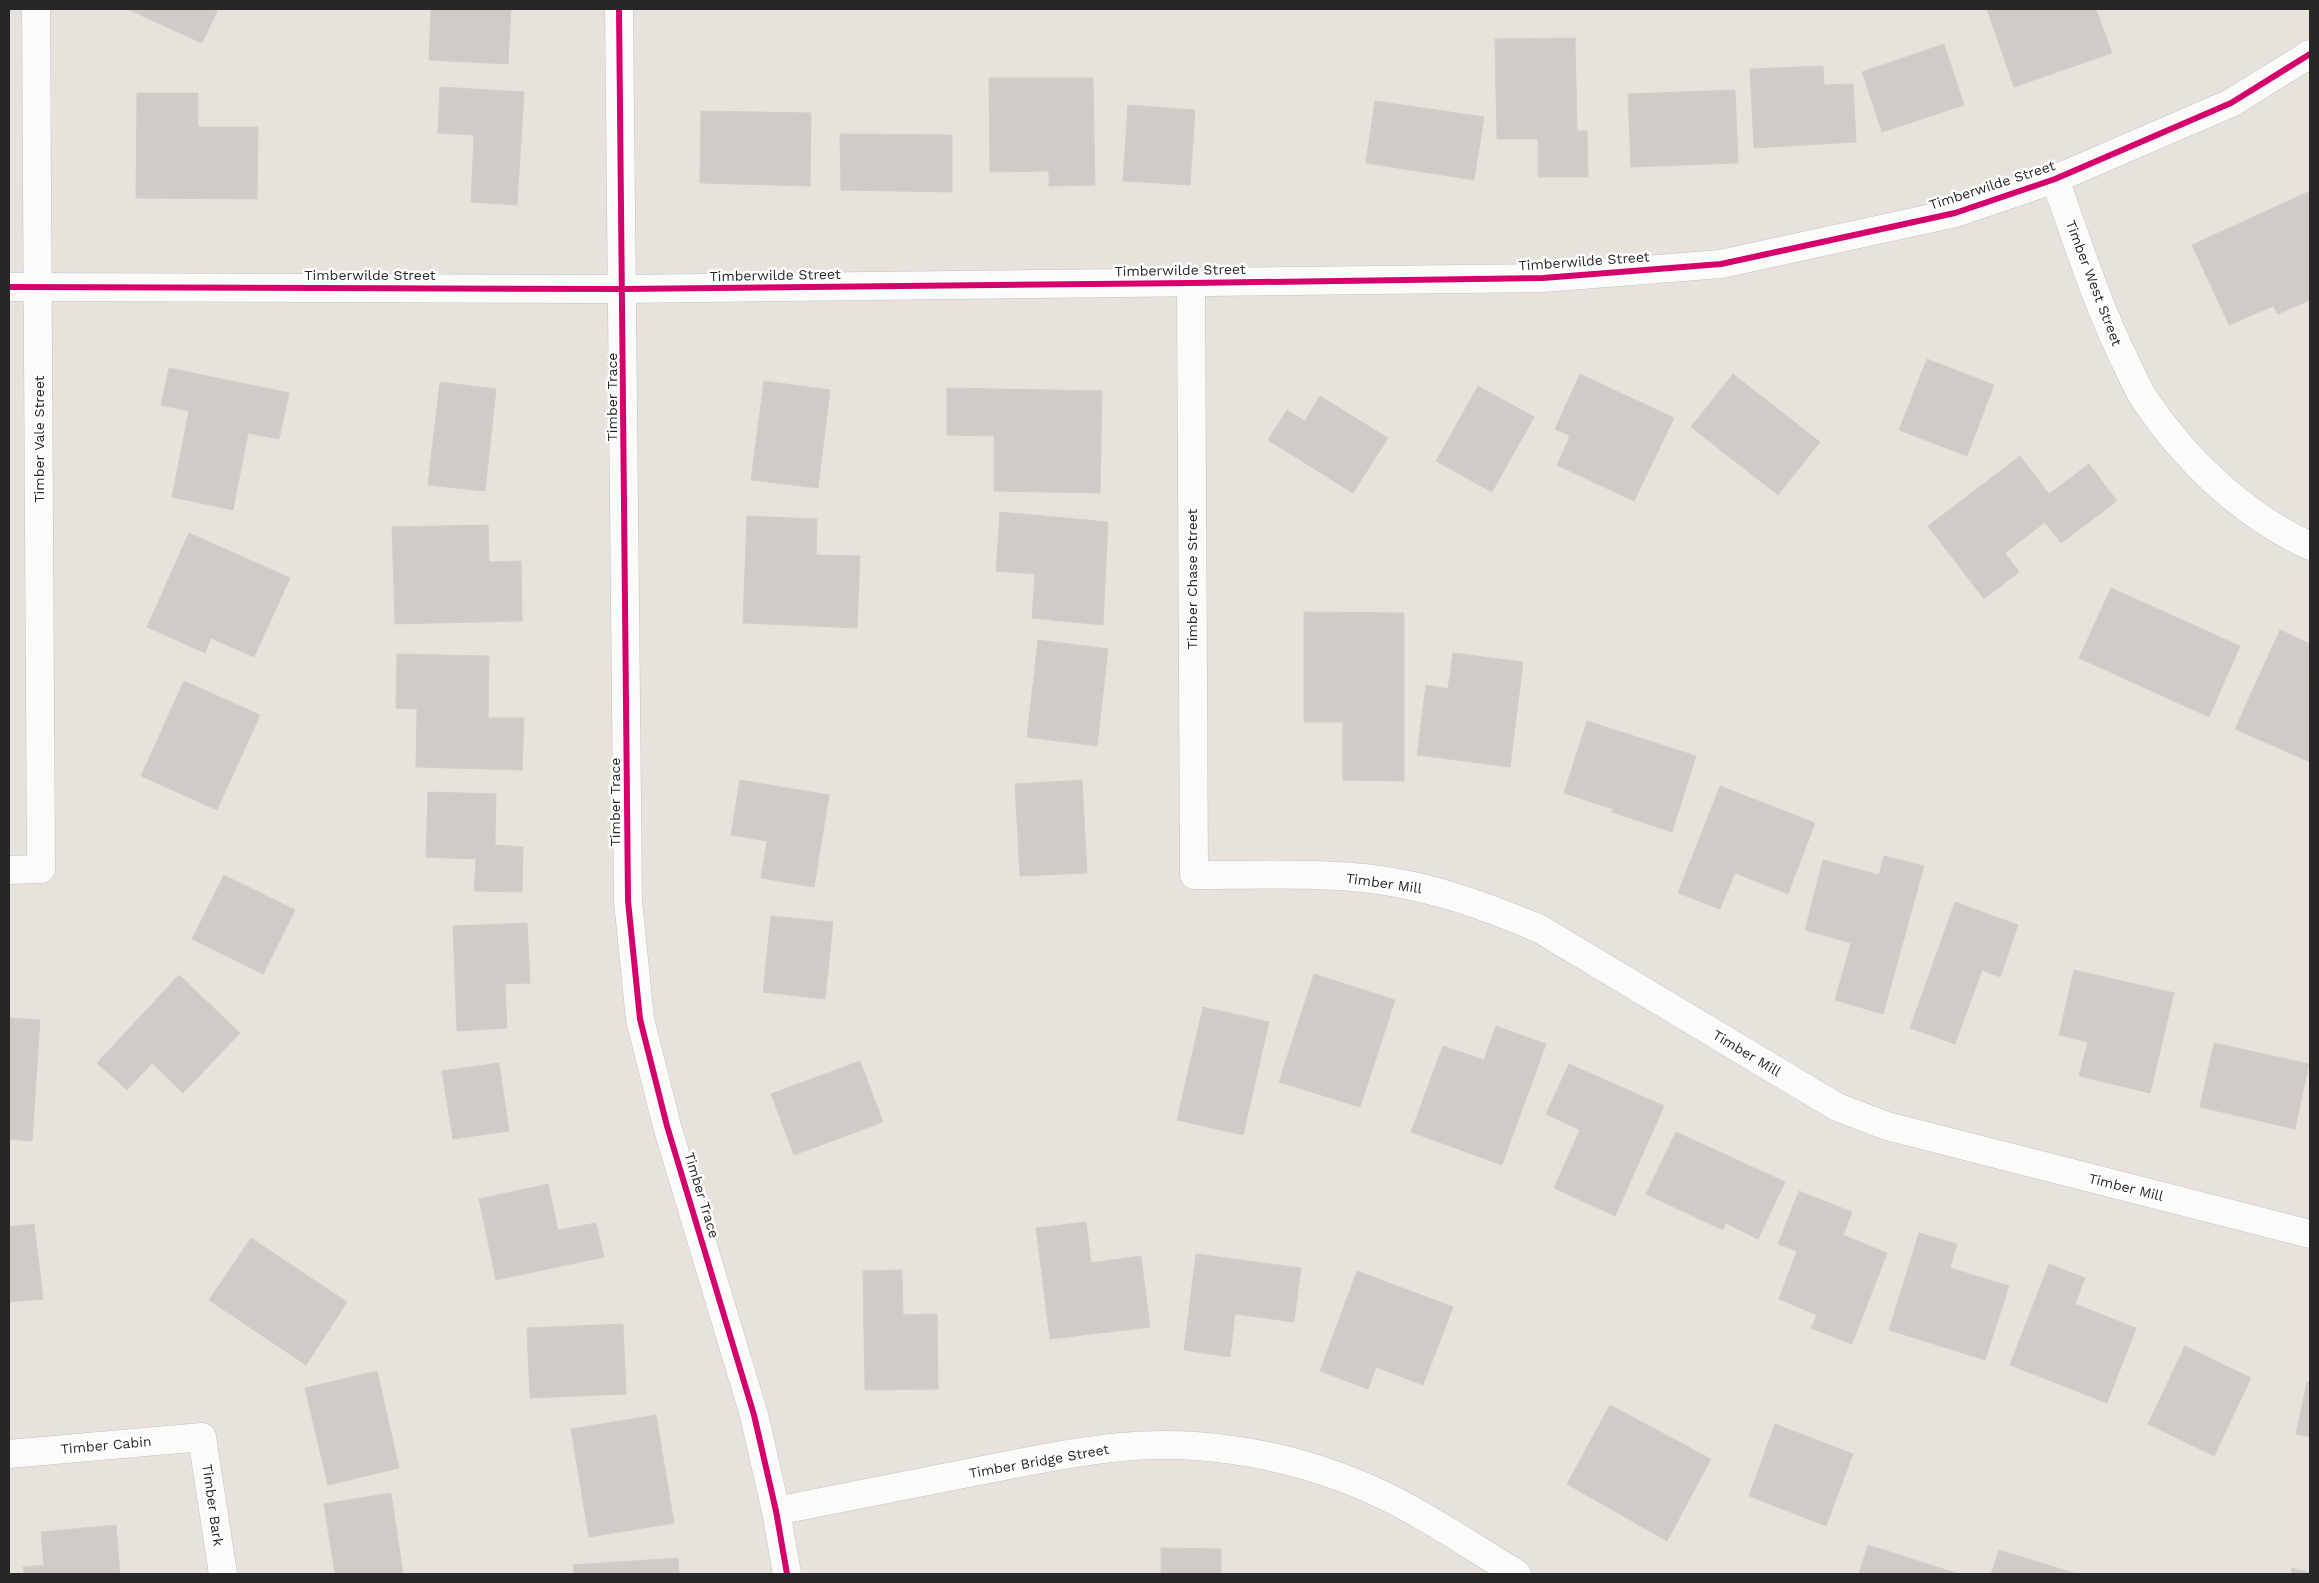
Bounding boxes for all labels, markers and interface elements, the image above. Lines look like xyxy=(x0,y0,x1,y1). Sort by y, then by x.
street label: Timberwilde Street xyxy=(1927,157,2057,213)
street label: Timber West Street xyxy=(2063,218,2125,348)
street label: Timberwilde Street xyxy=(1518,248,1650,274)
street label: Timberwilde Street xyxy=(1114,261,1246,279)
street label: Timberwilde Street xyxy=(709,266,841,284)
street label: Timberwilde Street xyxy=(304,267,436,283)
street label: Timber Trace xyxy=(604,353,620,441)
street label: Timber Vale Street xyxy=(31,375,47,503)
street label: Timber Chase Street xyxy=(1184,508,1200,649)
street label: Timber Trace xyxy=(607,758,623,846)
street label: Timber Mill xyxy=(1345,870,1424,896)
street label: Timber Mill xyxy=(1710,1026,1785,1080)
street label: Timber Trace xyxy=(681,1150,723,1240)
street label: Timber Mill xyxy=(2087,1170,2166,1204)
street label: Timber Cabin xyxy=(60,1433,152,1457)
street label: Timber Bridge Street xyxy=(968,1441,1110,1481)
street label: Timber Bark xyxy=(199,1463,227,1547)

